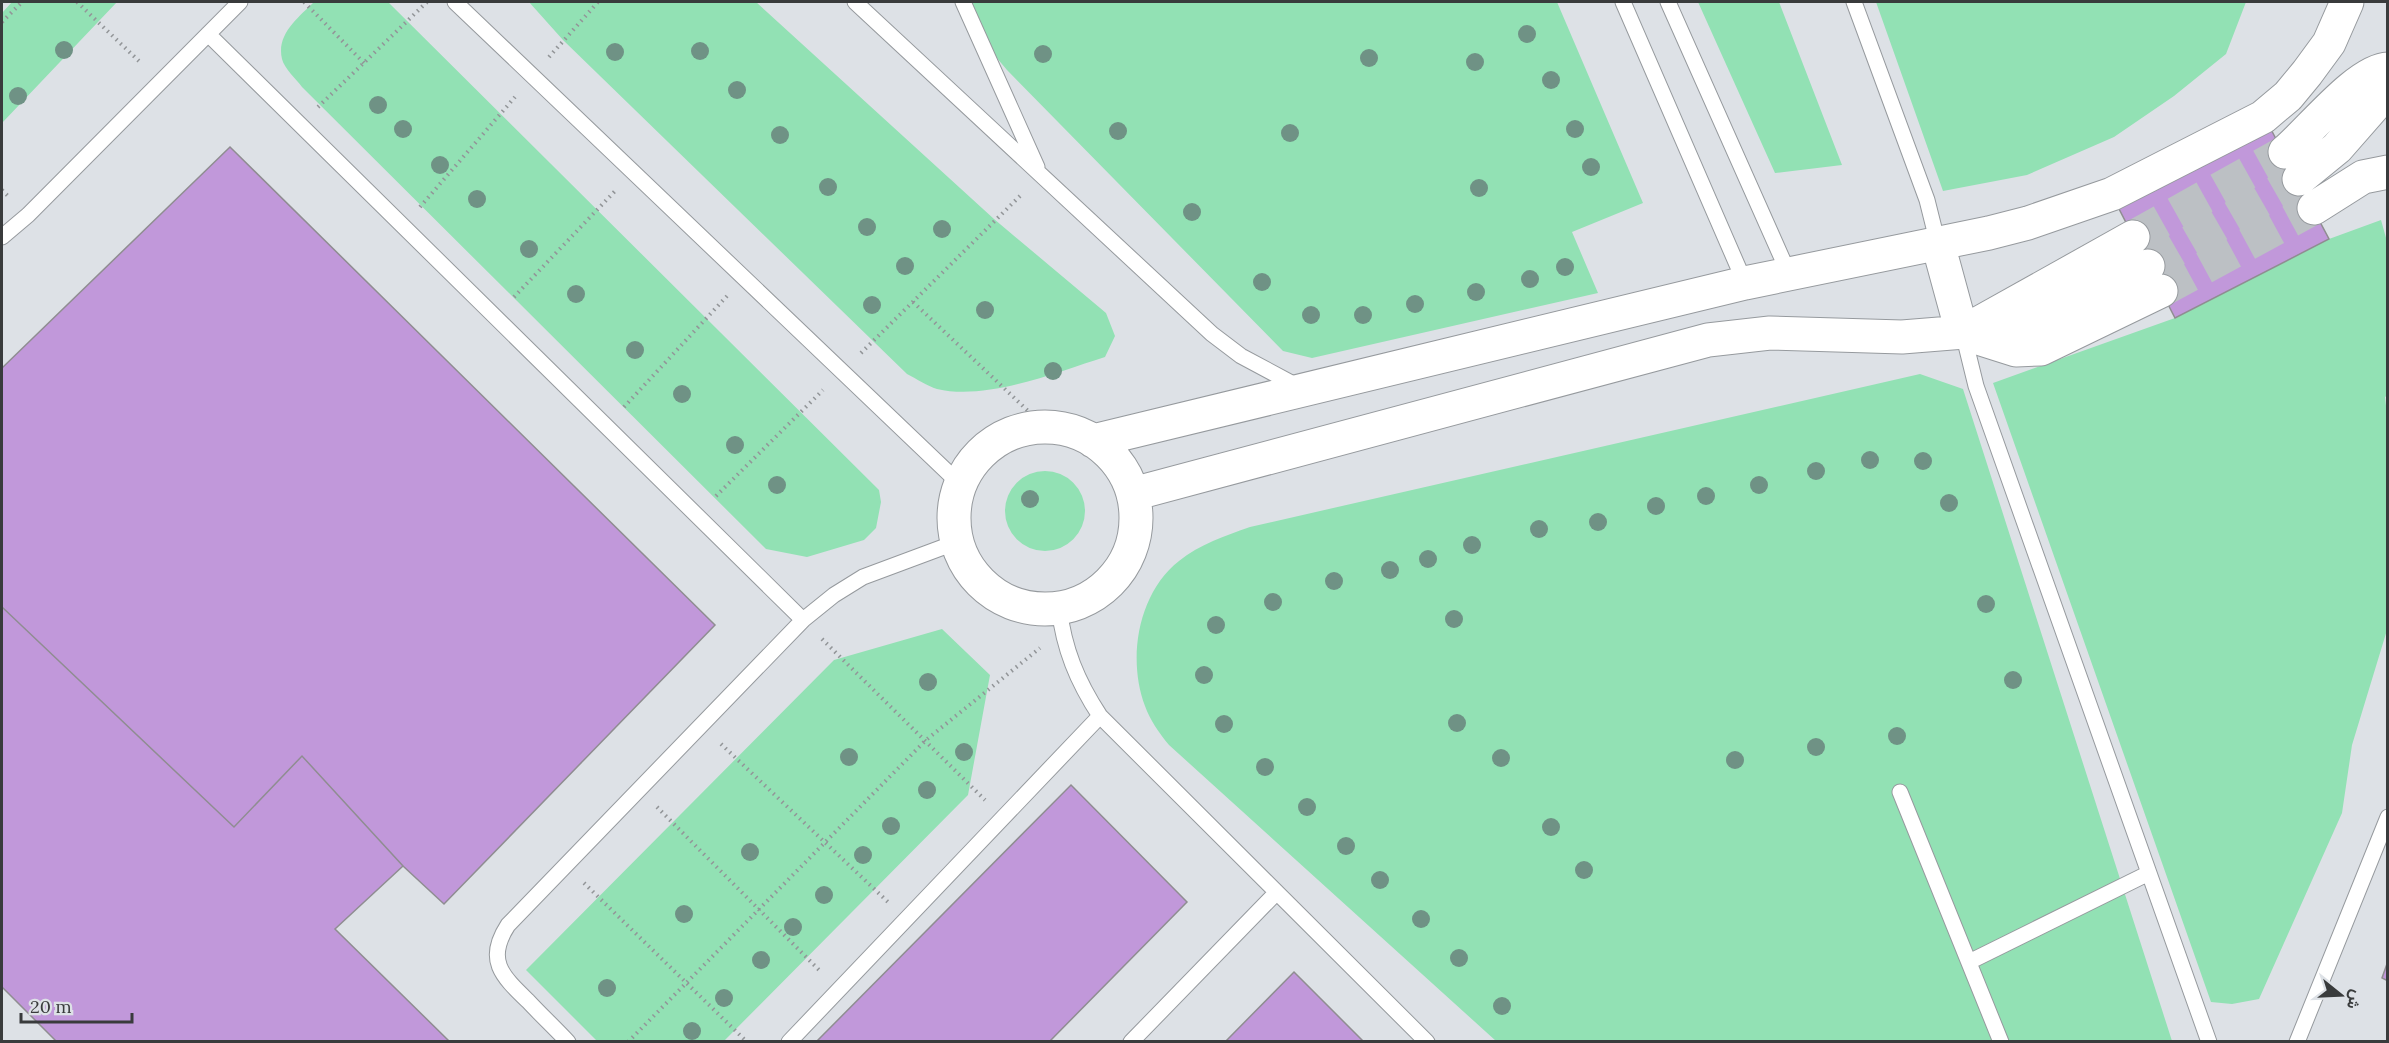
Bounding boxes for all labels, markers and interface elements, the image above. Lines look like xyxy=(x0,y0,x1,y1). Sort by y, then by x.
north arrow xyxy=(2311,965,2371,1025)
scale bar xyxy=(21,986,132,1024)
text: ش xyxy=(2343,987,2368,1012)
text: 20 m xyxy=(30,995,72,1018)

